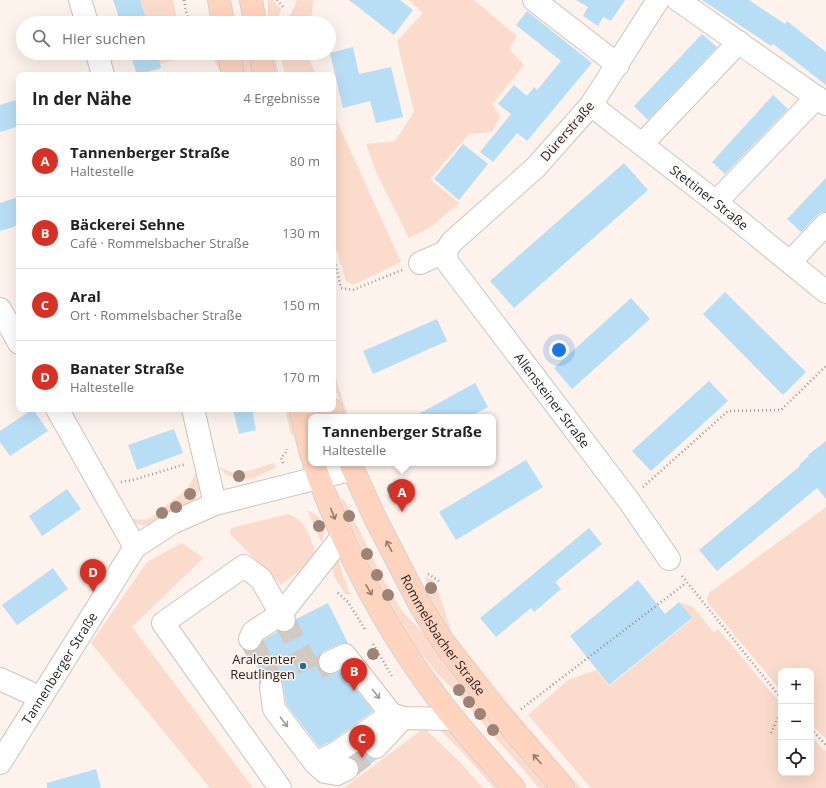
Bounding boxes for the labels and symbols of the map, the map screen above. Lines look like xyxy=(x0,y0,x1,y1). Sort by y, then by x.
street label: Dürerstraße xyxy=(536,97,598,165)
street label: Stettiner Straße xyxy=(666,161,752,234)
your location xyxy=(549,340,569,360)
street label: Allensteiner Straße xyxy=(510,349,594,452)
pin: A xyxy=(389,479,415,512)
one-way arrow xyxy=(329,507,337,519)
one-way arrow xyxy=(385,540,393,552)
pin: D xyxy=(80,559,106,592)
street label: Rommelsbacher Straße xyxy=(397,571,490,699)
one-way arrow xyxy=(366,584,373,596)
street label: Tannenberger Straße xyxy=(18,609,101,728)
place label: Aralcenter Reutlingen xyxy=(230,650,296,683)
pin: B xyxy=(341,658,367,691)
marker: Aralcenter Reutlingen xyxy=(298,661,308,671)
one-way arrow xyxy=(371,689,380,700)
one-way arrow xyxy=(280,717,288,728)
pin: C xyxy=(349,725,375,758)
one-way arrow xyxy=(533,753,542,764)

